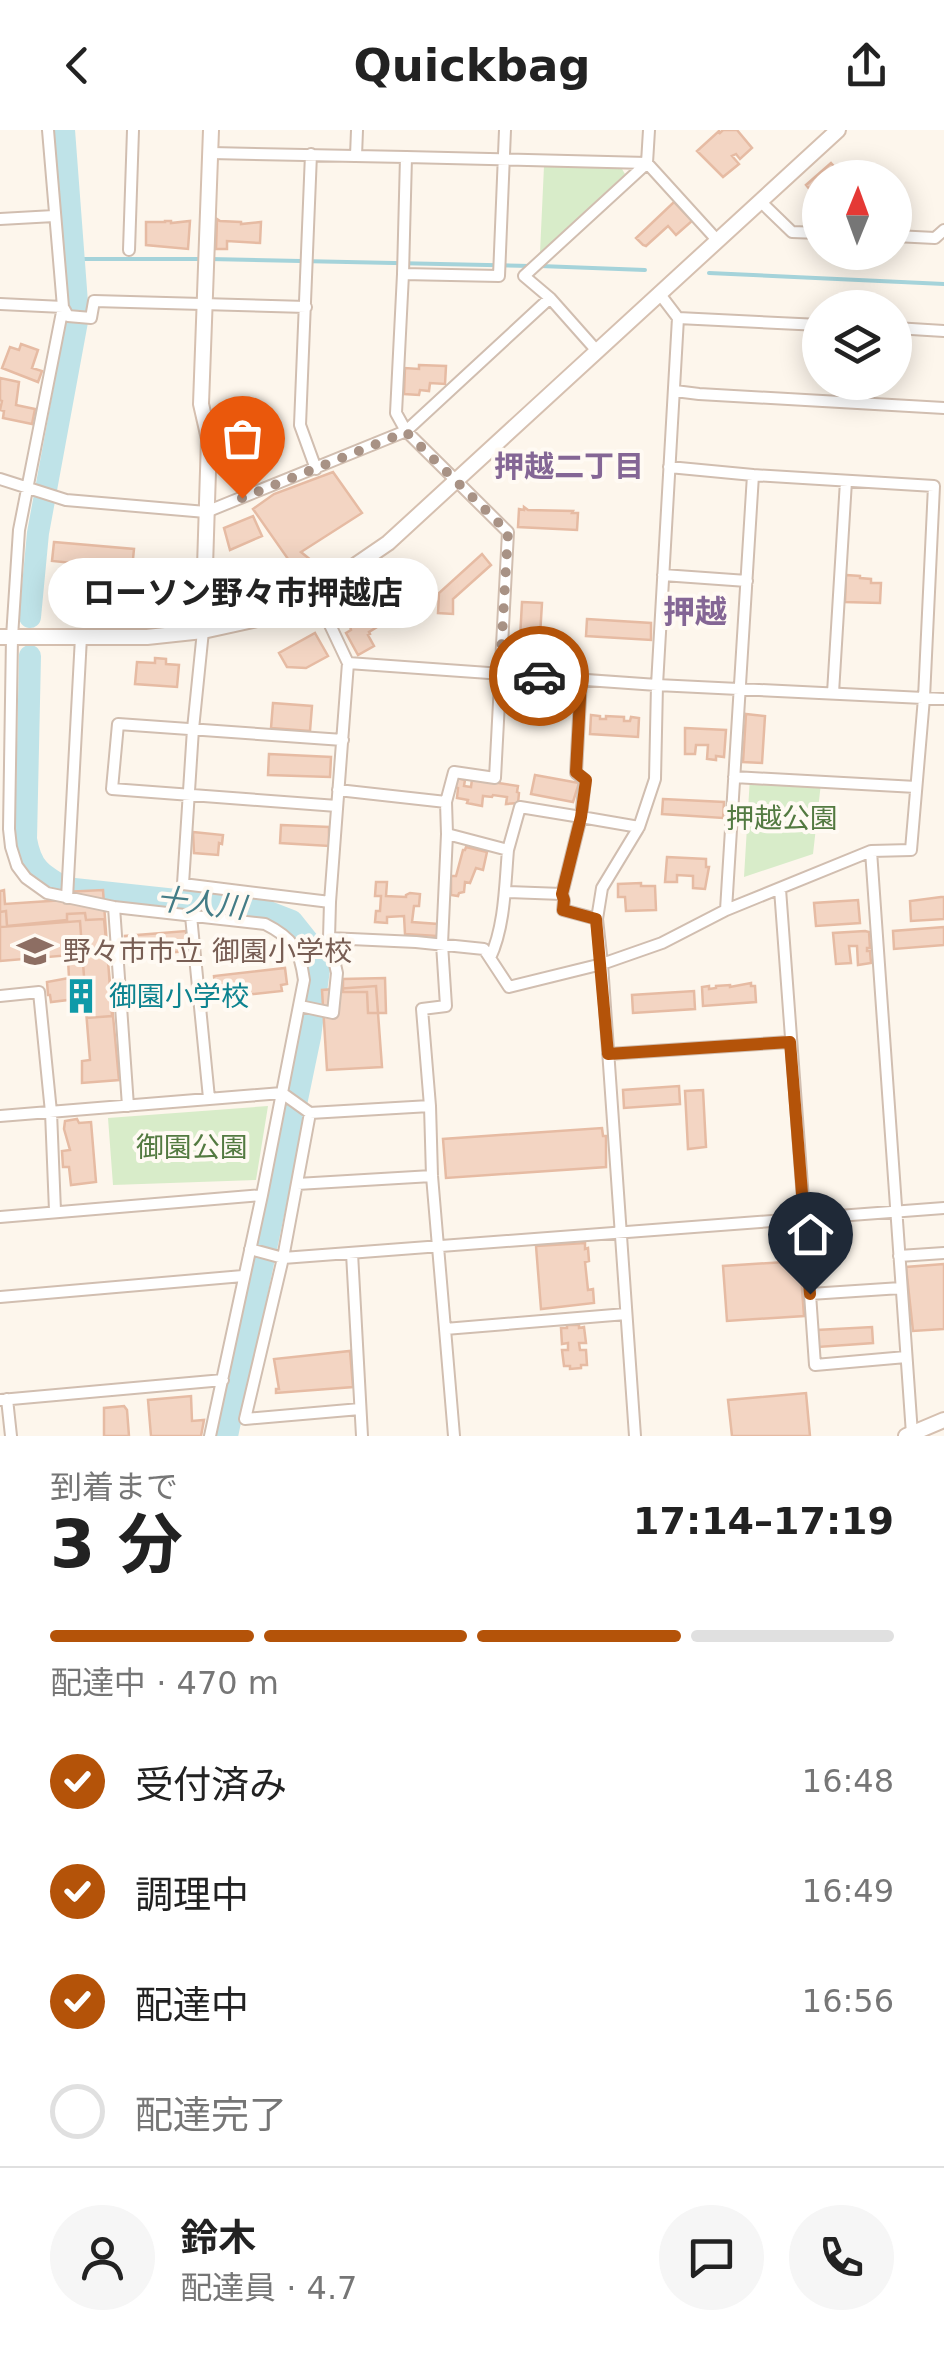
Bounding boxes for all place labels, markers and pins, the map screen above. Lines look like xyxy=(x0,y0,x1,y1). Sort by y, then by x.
pin xyxy=(200,396,285,499)
callout: ローソン野々市押越店 xyxy=(47,558,437,628)
school or university icon: 野々市市立 御園小学校 xyxy=(16,932,54,970)
place label: 野々市市立 御園小学校 xyxy=(63,935,352,968)
building icon: 御園小学校 xyxy=(62,977,100,1015)
place label: 御園小学校 xyxy=(109,980,249,1013)
pin xyxy=(768,1192,853,1295)

